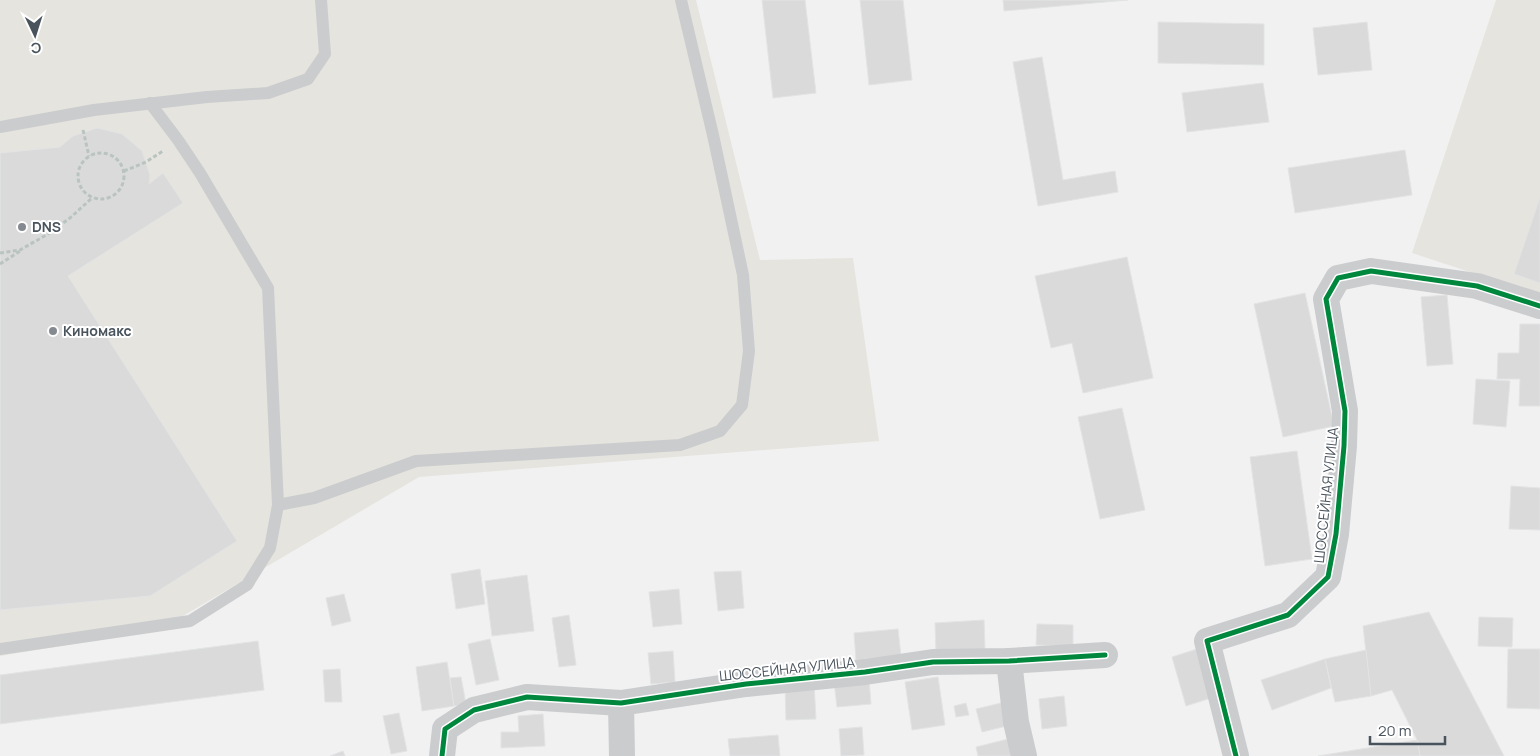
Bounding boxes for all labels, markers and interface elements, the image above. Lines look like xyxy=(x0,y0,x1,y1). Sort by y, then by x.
north arrow xyxy=(10,10,60,60)
text: С xyxy=(30,39,42,58)
place label: DNS xyxy=(32,217,61,236)
marker: DNS xyxy=(16,221,28,233)
place label: Киномакс xyxy=(63,321,132,340)
marker: Киномакс xyxy=(47,325,59,337)
street label: ШОССЕЙНАЯ УЛИЦА xyxy=(1309,426,1342,564)
street label: ШОССЕЙНАЯ УЛИЦА xyxy=(718,652,856,685)
scale bar xyxy=(1370,714,1445,746)
text: 20 m xyxy=(1378,720,1411,741)

